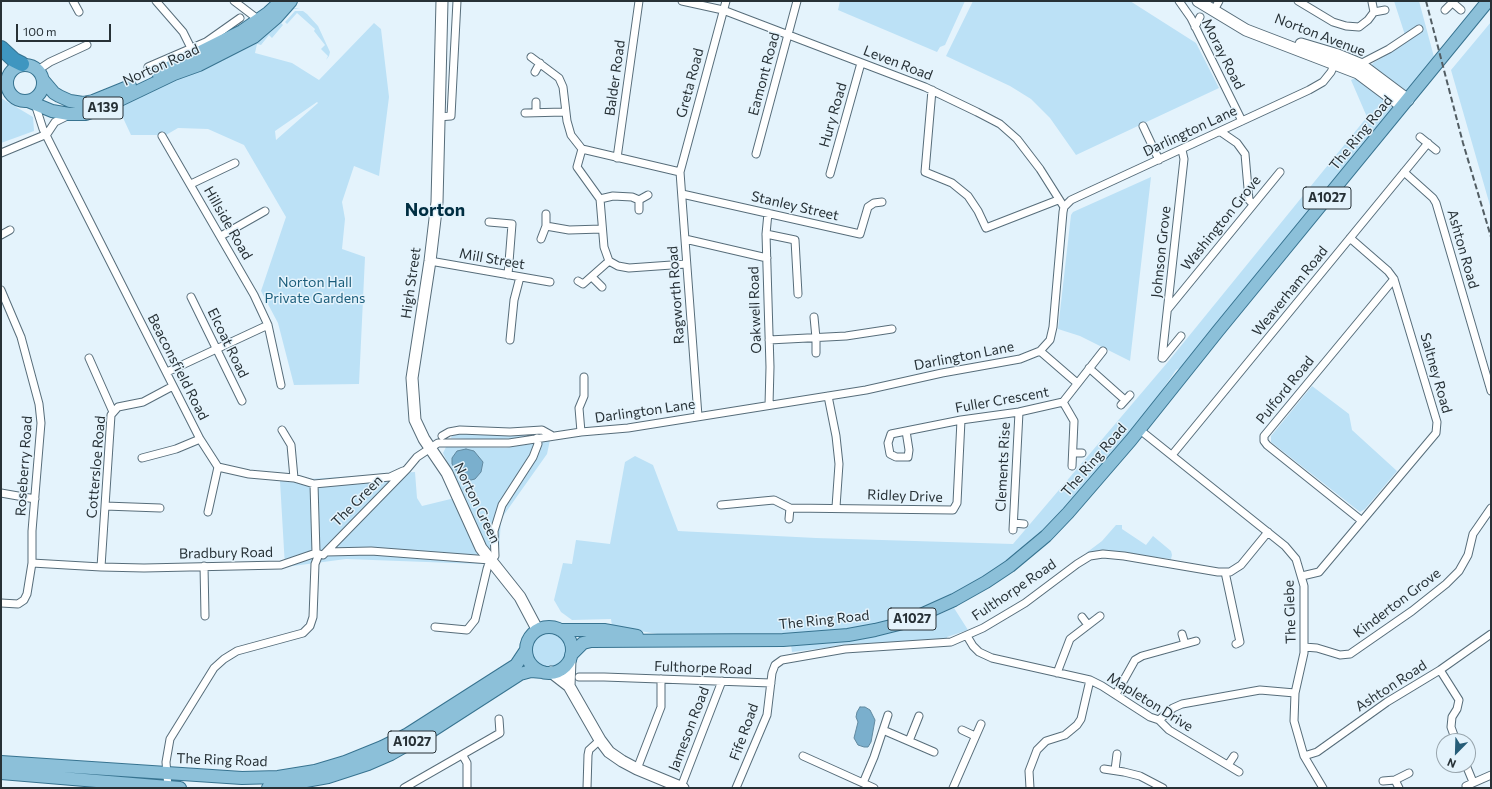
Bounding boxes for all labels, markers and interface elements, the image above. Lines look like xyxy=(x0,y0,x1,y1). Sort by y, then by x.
street label: Norton Avenue xyxy=(1272,10,1368,60)
scale bar xyxy=(18,16,113,42)
street label: Moray Road xyxy=(1198,16,1248,92)
text: 100 m xyxy=(23,24,57,38)
street label: Eamont Road xyxy=(745,31,783,117)
street label: Balder Road xyxy=(601,39,629,117)
street label: Norton Road xyxy=(120,41,202,89)
street label: Leven Road xyxy=(861,42,935,84)
street label: Greta Road xyxy=(673,46,707,120)
street label: Hury Road xyxy=(816,81,850,149)
street label: The Ring Road xyxy=(1326,92,1396,174)
road number: A139 xyxy=(83,97,123,119)
street label: Darlington Lane xyxy=(1140,102,1240,160)
street label: Washington Grove xyxy=(1178,172,1264,274)
street label: Hillside Road xyxy=(200,183,256,263)
road number: A1027 xyxy=(1303,187,1351,209)
street label: Stanley Street xyxy=(750,188,840,224)
district label: Norton xyxy=(405,199,465,221)
street label: Johnson Grove xyxy=(1148,205,1174,299)
street label: Ashton Road xyxy=(1444,208,1482,290)
street label: Weaverham Road xyxy=(1249,243,1331,339)
street label: Mill Street xyxy=(458,245,526,273)
street label: Ragworth Road xyxy=(664,245,688,345)
street label: High Street xyxy=(398,246,424,320)
street label: Oakwell Road xyxy=(745,266,765,354)
park label: Norton Hall Private Gardens xyxy=(265,274,365,306)
street label: Elcoat Road xyxy=(204,305,252,381)
street label: Beaconsfield Road xyxy=(144,311,212,423)
street label: Saltney Road xyxy=(1417,331,1455,415)
street label: Darlington Lane xyxy=(913,338,1015,374)
street label: Pulford Road xyxy=(1253,353,1317,427)
street label: Fuller Crescent xyxy=(954,383,1050,417)
street label: Darlington Lane xyxy=(594,396,696,426)
street label: Roseberry Road xyxy=(12,415,36,517)
street label: Cottersloe Road xyxy=(83,415,109,519)
street label: The Ring Road xyxy=(1058,420,1130,500)
street label: Clements Rise xyxy=(992,422,1014,512)
street label: Norton Green xyxy=(450,460,504,546)
street label: The Green xyxy=(328,472,386,530)
street label: Ridley Drive xyxy=(867,486,943,506)
street label: Bradbury Road xyxy=(179,544,273,562)
street label: Fulthorpe Road xyxy=(969,556,1059,624)
street label: Kinderton Grove xyxy=(1350,565,1444,641)
street label: The Glebe xyxy=(1280,580,1300,644)
street label: The Ring Road xyxy=(778,607,870,633)
road number: A1027 xyxy=(888,608,936,630)
street label: Ashton Road xyxy=(1352,657,1430,715)
street label: Fulthorpe Road xyxy=(654,658,752,678)
street label: Mapleton Drive xyxy=(1104,669,1196,735)
street label: Jameson Road xyxy=(665,684,713,774)
street label: Fife Road xyxy=(726,701,762,763)
road number: A1027 xyxy=(388,731,436,753)
north arrow xyxy=(1436,733,1476,773)
street label: The Ring Road xyxy=(176,750,268,770)
text: N xyxy=(1445,756,1458,771)

